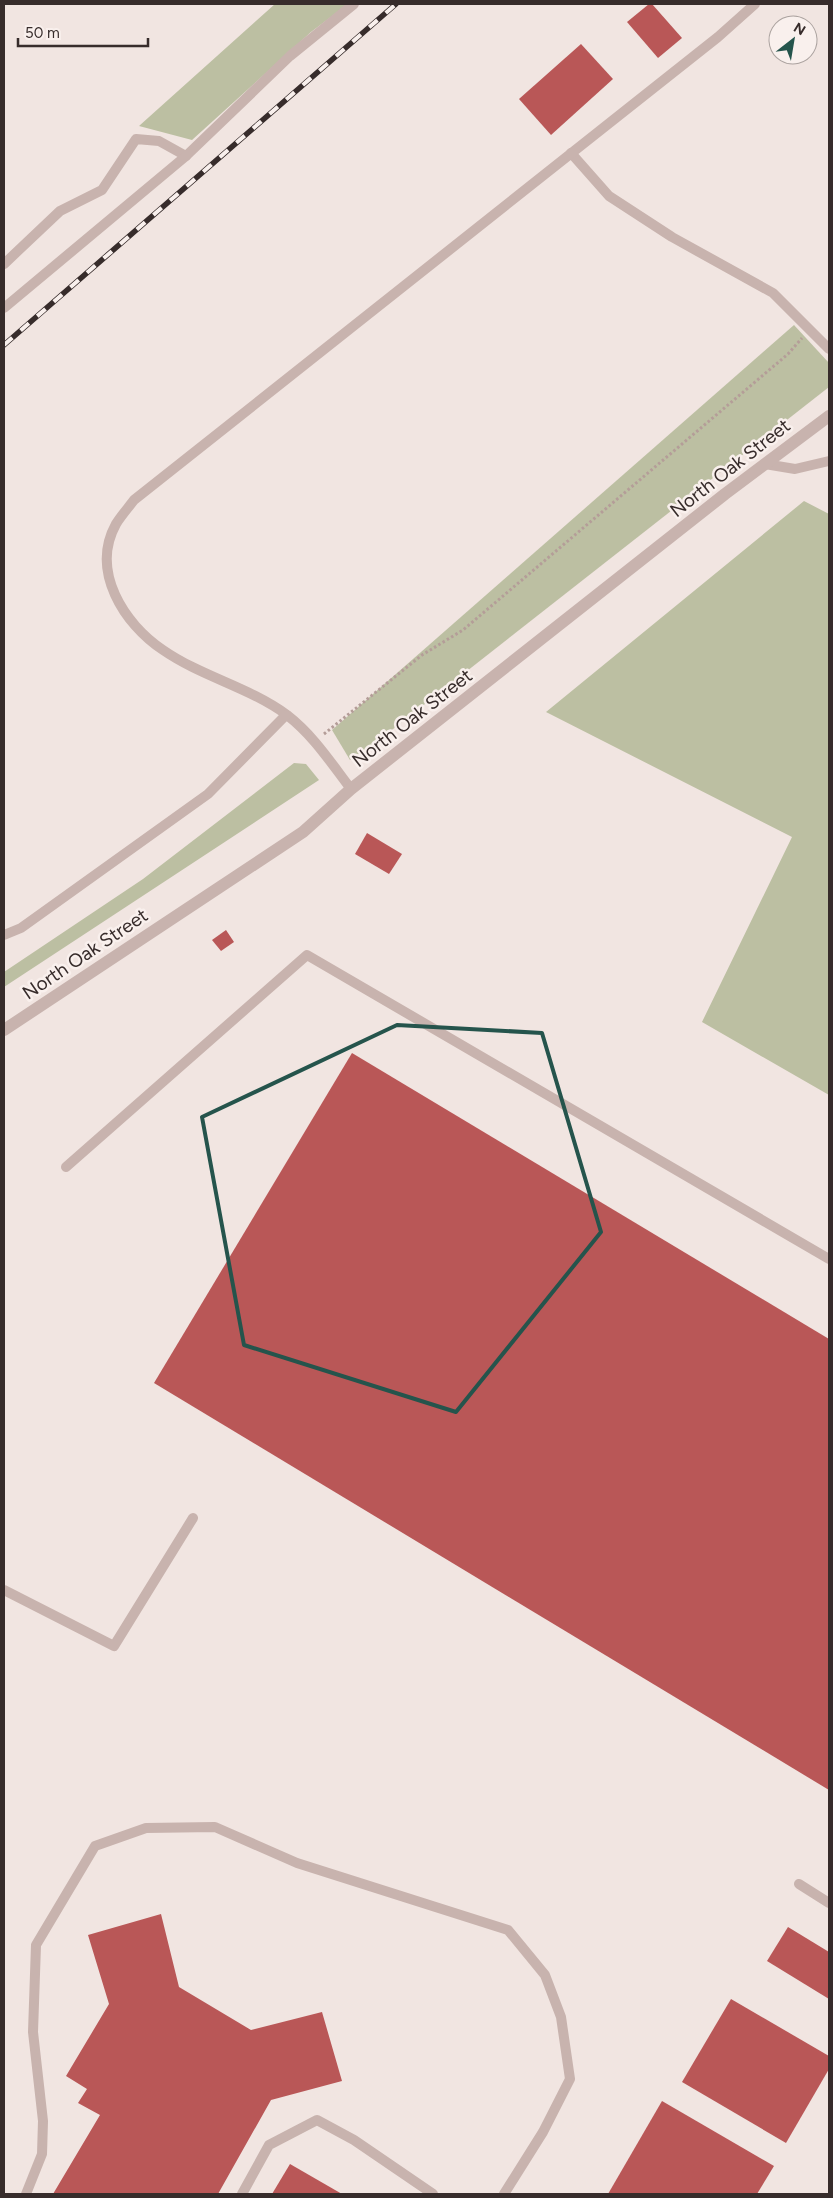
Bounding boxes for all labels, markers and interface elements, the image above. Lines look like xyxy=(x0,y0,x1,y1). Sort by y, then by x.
scale bar xyxy=(18,15,148,47)
north arrow xyxy=(768,15,818,65)
text: N xyxy=(790,19,808,39)
text: 50 m xyxy=(25,24,60,42)
street label: North Oak Street xyxy=(665,414,795,522)
street label: North Oak Street xyxy=(347,664,477,772)
street label: North Oak Street xyxy=(18,904,152,1004)

